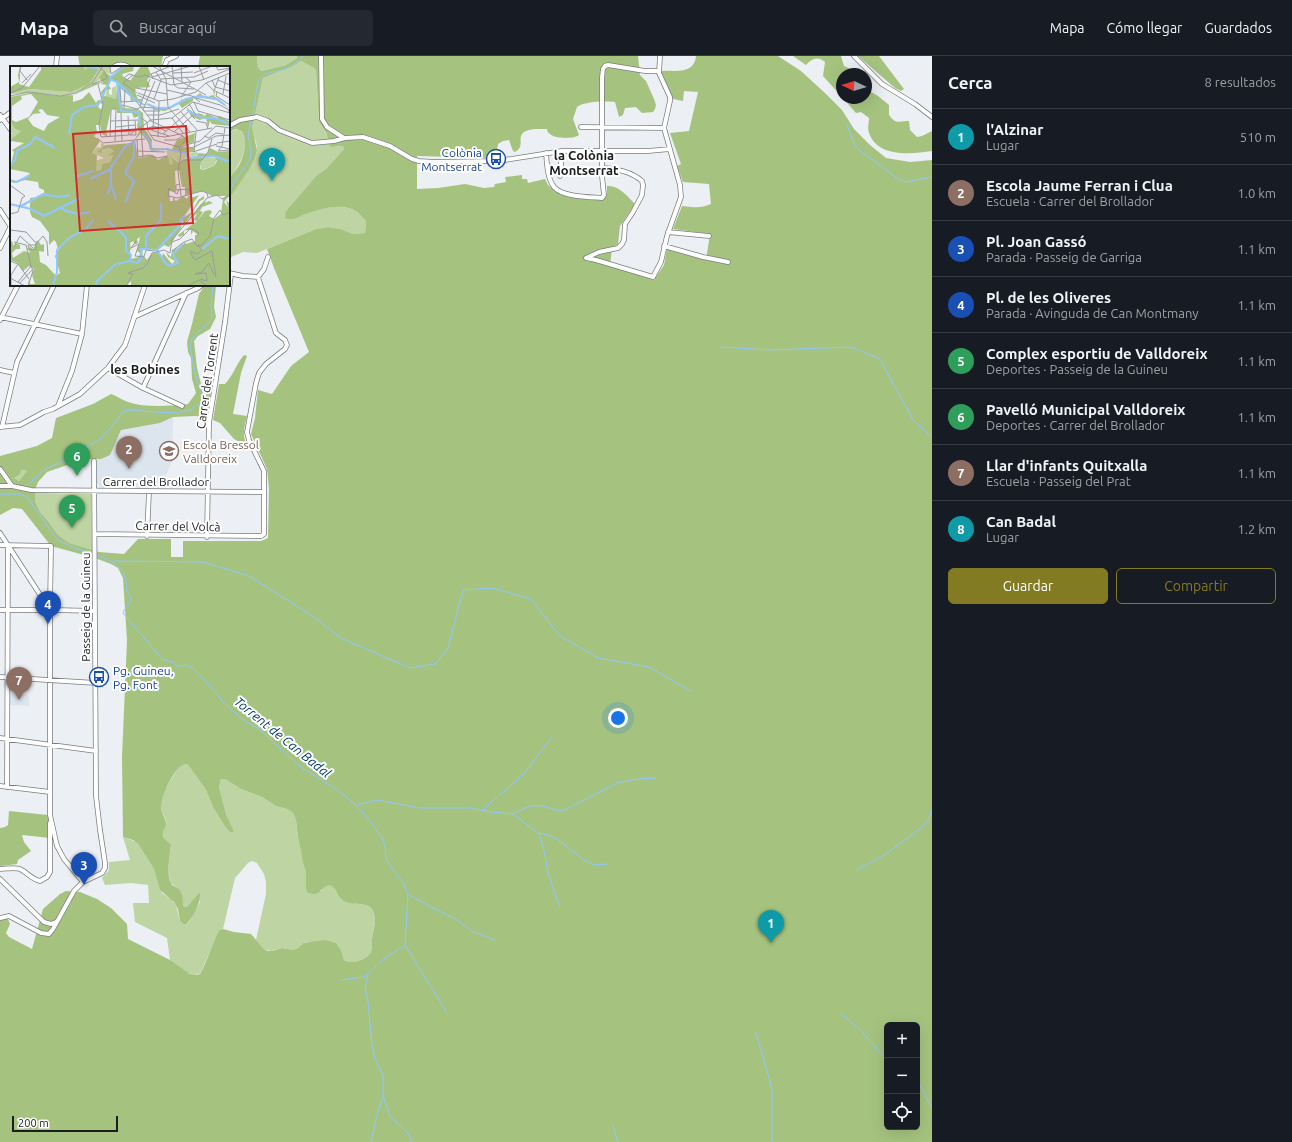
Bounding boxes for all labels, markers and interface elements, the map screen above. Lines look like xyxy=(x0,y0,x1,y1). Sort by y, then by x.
search box xyxy=(93,10,373,46)
text: Mapa xyxy=(20,17,69,39)
icon: search xyxy=(107,17,129,39)
text: Buscar aquí xyxy=(139,19,216,36)
text: Mapa xyxy=(1050,20,1085,36)
text: Cómo llegar xyxy=(1107,20,1182,36)
text: Guardados xyxy=(1204,20,1272,36)
inset map xyxy=(10,66,230,286)
north arrow xyxy=(836,68,872,104)
text: Cerca xyxy=(948,73,993,92)
text: 8 resultados xyxy=(1205,75,1276,89)
text: l'Alzinar xyxy=(986,121,1043,138)
text: 1 xyxy=(957,130,965,144)
text: 510 m xyxy=(1240,130,1276,144)
text: Lugar xyxy=(986,138,1019,152)
place label: Colònia Montserrat xyxy=(421,146,482,173)
pin: 8 xyxy=(259,148,285,181)
bus stop icon: Colònia Montserrat xyxy=(485,148,507,170)
district label: la Colònia Montserrat xyxy=(549,148,619,177)
text: Escola Jaume Ferran i Clua xyxy=(986,177,1173,194)
text: 2 xyxy=(957,186,965,200)
text: 1.0 km xyxy=(1237,186,1276,200)
text: Escuela · Carrer del Brollador xyxy=(986,194,1154,208)
text: Pl. Joan Gassó xyxy=(986,233,1087,250)
text: 3 xyxy=(957,242,965,256)
text: 1.1 km xyxy=(1237,242,1276,256)
text: Parada · Passeig de Garriga xyxy=(986,250,1142,264)
text: Pl. de les Oliveres xyxy=(986,289,1111,306)
text: 4 xyxy=(957,298,965,312)
text: 1.1 km xyxy=(1237,298,1276,312)
text: Parada · Avinguda de Can Montmany xyxy=(986,306,1199,320)
street label: Carrer del Torrent xyxy=(194,332,220,430)
text: Complex esportiu de Valldoreix xyxy=(986,345,1208,362)
text: 5 xyxy=(957,354,965,368)
text: 1.1 km xyxy=(1237,354,1276,368)
district label: les Bobines xyxy=(110,362,180,376)
text: Deportes · Passeig de la Guineu xyxy=(986,362,1168,376)
text: Pavelló Municipal Valldoreix xyxy=(986,401,1185,418)
text: 6 xyxy=(957,410,965,424)
text: 1.1 km xyxy=(1237,410,1276,424)
text: Deportes · Carrer del Brollador xyxy=(986,418,1165,432)
pin: 2 xyxy=(116,436,142,469)
place label: Escola Bressol Valldoreix xyxy=(183,438,259,465)
school or university icon: Escola Bressol Valldoreix xyxy=(158,440,180,462)
pin: 6 xyxy=(64,443,90,476)
text: Llar d'infants Quitxalla xyxy=(986,457,1147,474)
text: 7 xyxy=(957,466,965,480)
text: 1.1 km xyxy=(1237,466,1276,480)
text: Escuela · Passeig del Prat xyxy=(986,474,1131,488)
street label: Carrer del Brollador xyxy=(103,475,210,488)
pin: 5 xyxy=(59,495,85,528)
text: Can Badal xyxy=(986,513,1056,530)
street label: Carrer del Volcà xyxy=(135,519,221,533)
text: 8 xyxy=(957,522,965,536)
text: 1.2 km xyxy=(1237,522,1276,536)
text: Lugar xyxy=(986,530,1019,544)
street label: Passeig de la Guineu xyxy=(79,552,92,662)
button: Guardar xyxy=(948,568,1108,604)
button: Compartir xyxy=(1116,568,1276,604)
pin: 4 xyxy=(35,591,61,624)
place label: Pg. Guineu, Pg. Font xyxy=(113,664,174,691)
bus stop icon: Pg. Guineu, Pg. Font xyxy=(88,666,110,688)
pin: 7 xyxy=(6,667,32,700)
water label: Torrent de Can Badal xyxy=(232,694,334,780)
your location xyxy=(608,708,628,728)
pin: 3 xyxy=(71,852,97,885)
pin: 1 xyxy=(758,910,784,943)
map controls xyxy=(884,1022,920,1130)
button: + xyxy=(884,1022,920,1058)
button: − xyxy=(884,1058,920,1094)
button: locate xyxy=(884,1094,920,1130)
scale bar xyxy=(12,1114,118,1133)
text: 200 m xyxy=(18,1117,49,1129)

